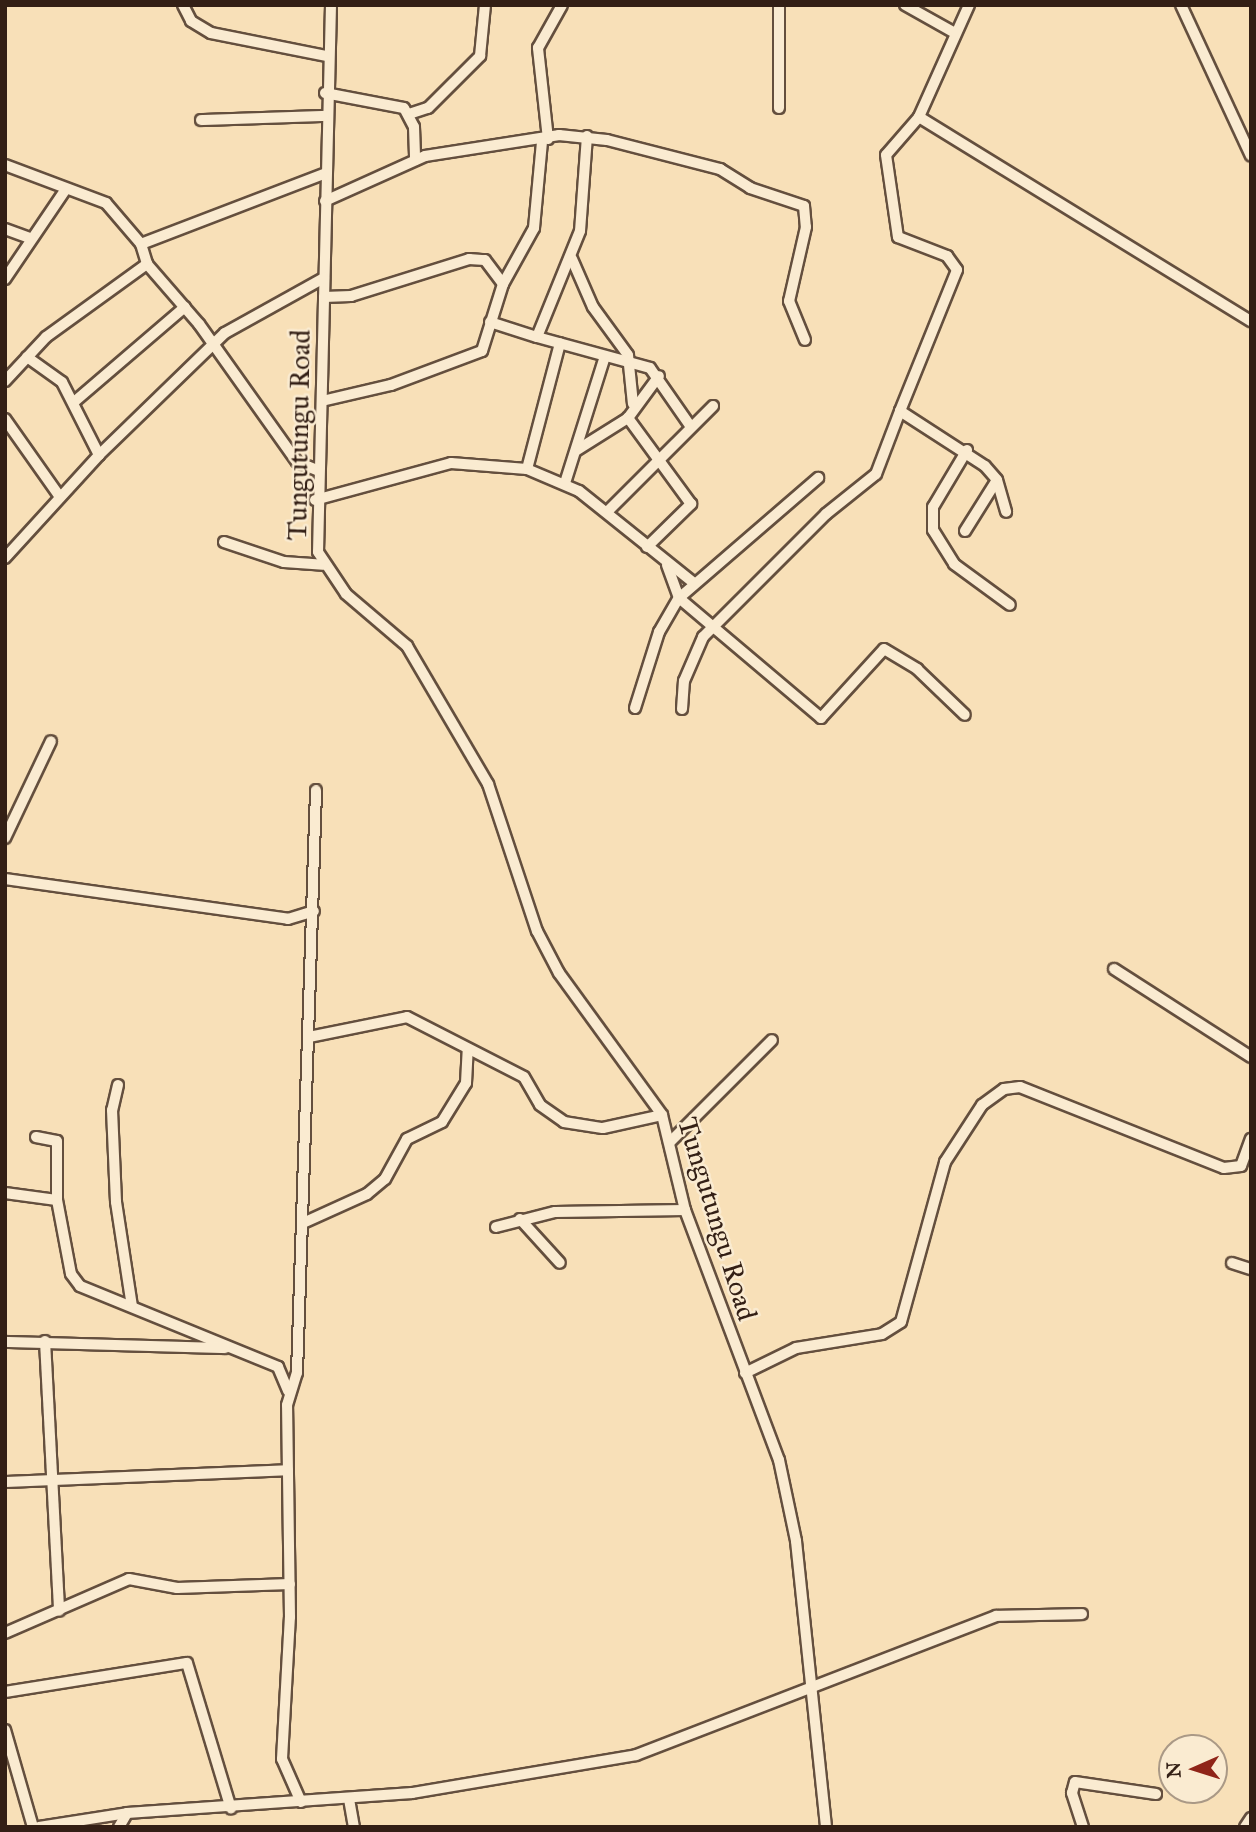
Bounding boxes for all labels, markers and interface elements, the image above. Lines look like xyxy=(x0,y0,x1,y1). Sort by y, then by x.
street label: Tungutungu Road xyxy=(280,329,318,541)
street label: Tungutungu Road xyxy=(670,1113,764,1325)
north arrow xyxy=(1158,1734,1228,1804)
text: N xyxy=(1162,1761,1185,1779)

